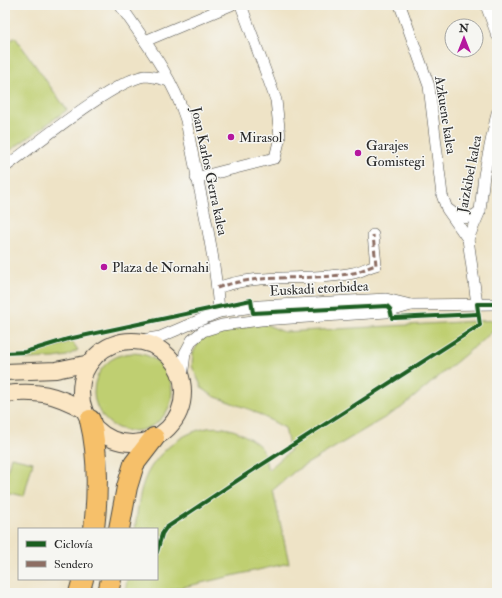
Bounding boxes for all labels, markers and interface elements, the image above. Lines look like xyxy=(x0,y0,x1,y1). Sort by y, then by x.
north arrow xyxy=(444,18,484,58)
text: N xyxy=(458,22,470,35)
street label: Azkuene kalea xyxy=(431,74,460,156)
street label: Joan Karlos Gerra kalea xyxy=(187,104,231,237)
place label: Mirasol xyxy=(239,129,283,146)
marker: Mirasol xyxy=(226,132,236,142)
street label: Jaizkibel kalea xyxy=(453,134,485,215)
place label: Garajes Gomistegi xyxy=(366,137,425,170)
marker: Garajes Gomistegi xyxy=(353,148,363,158)
place label: Plaza de Nornahi xyxy=(112,259,209,276)
marker: Plaza de Nornahi xyxy=(99,262,109,272)
street label: Euskadi etorbidea xyxy=(269,277,369,300)
legend xyxy=(18,528,158,580)
text: Ciclovía xyxy=(54,537,94,552)
text: Sendero xyxy=(54,557,93,572)

